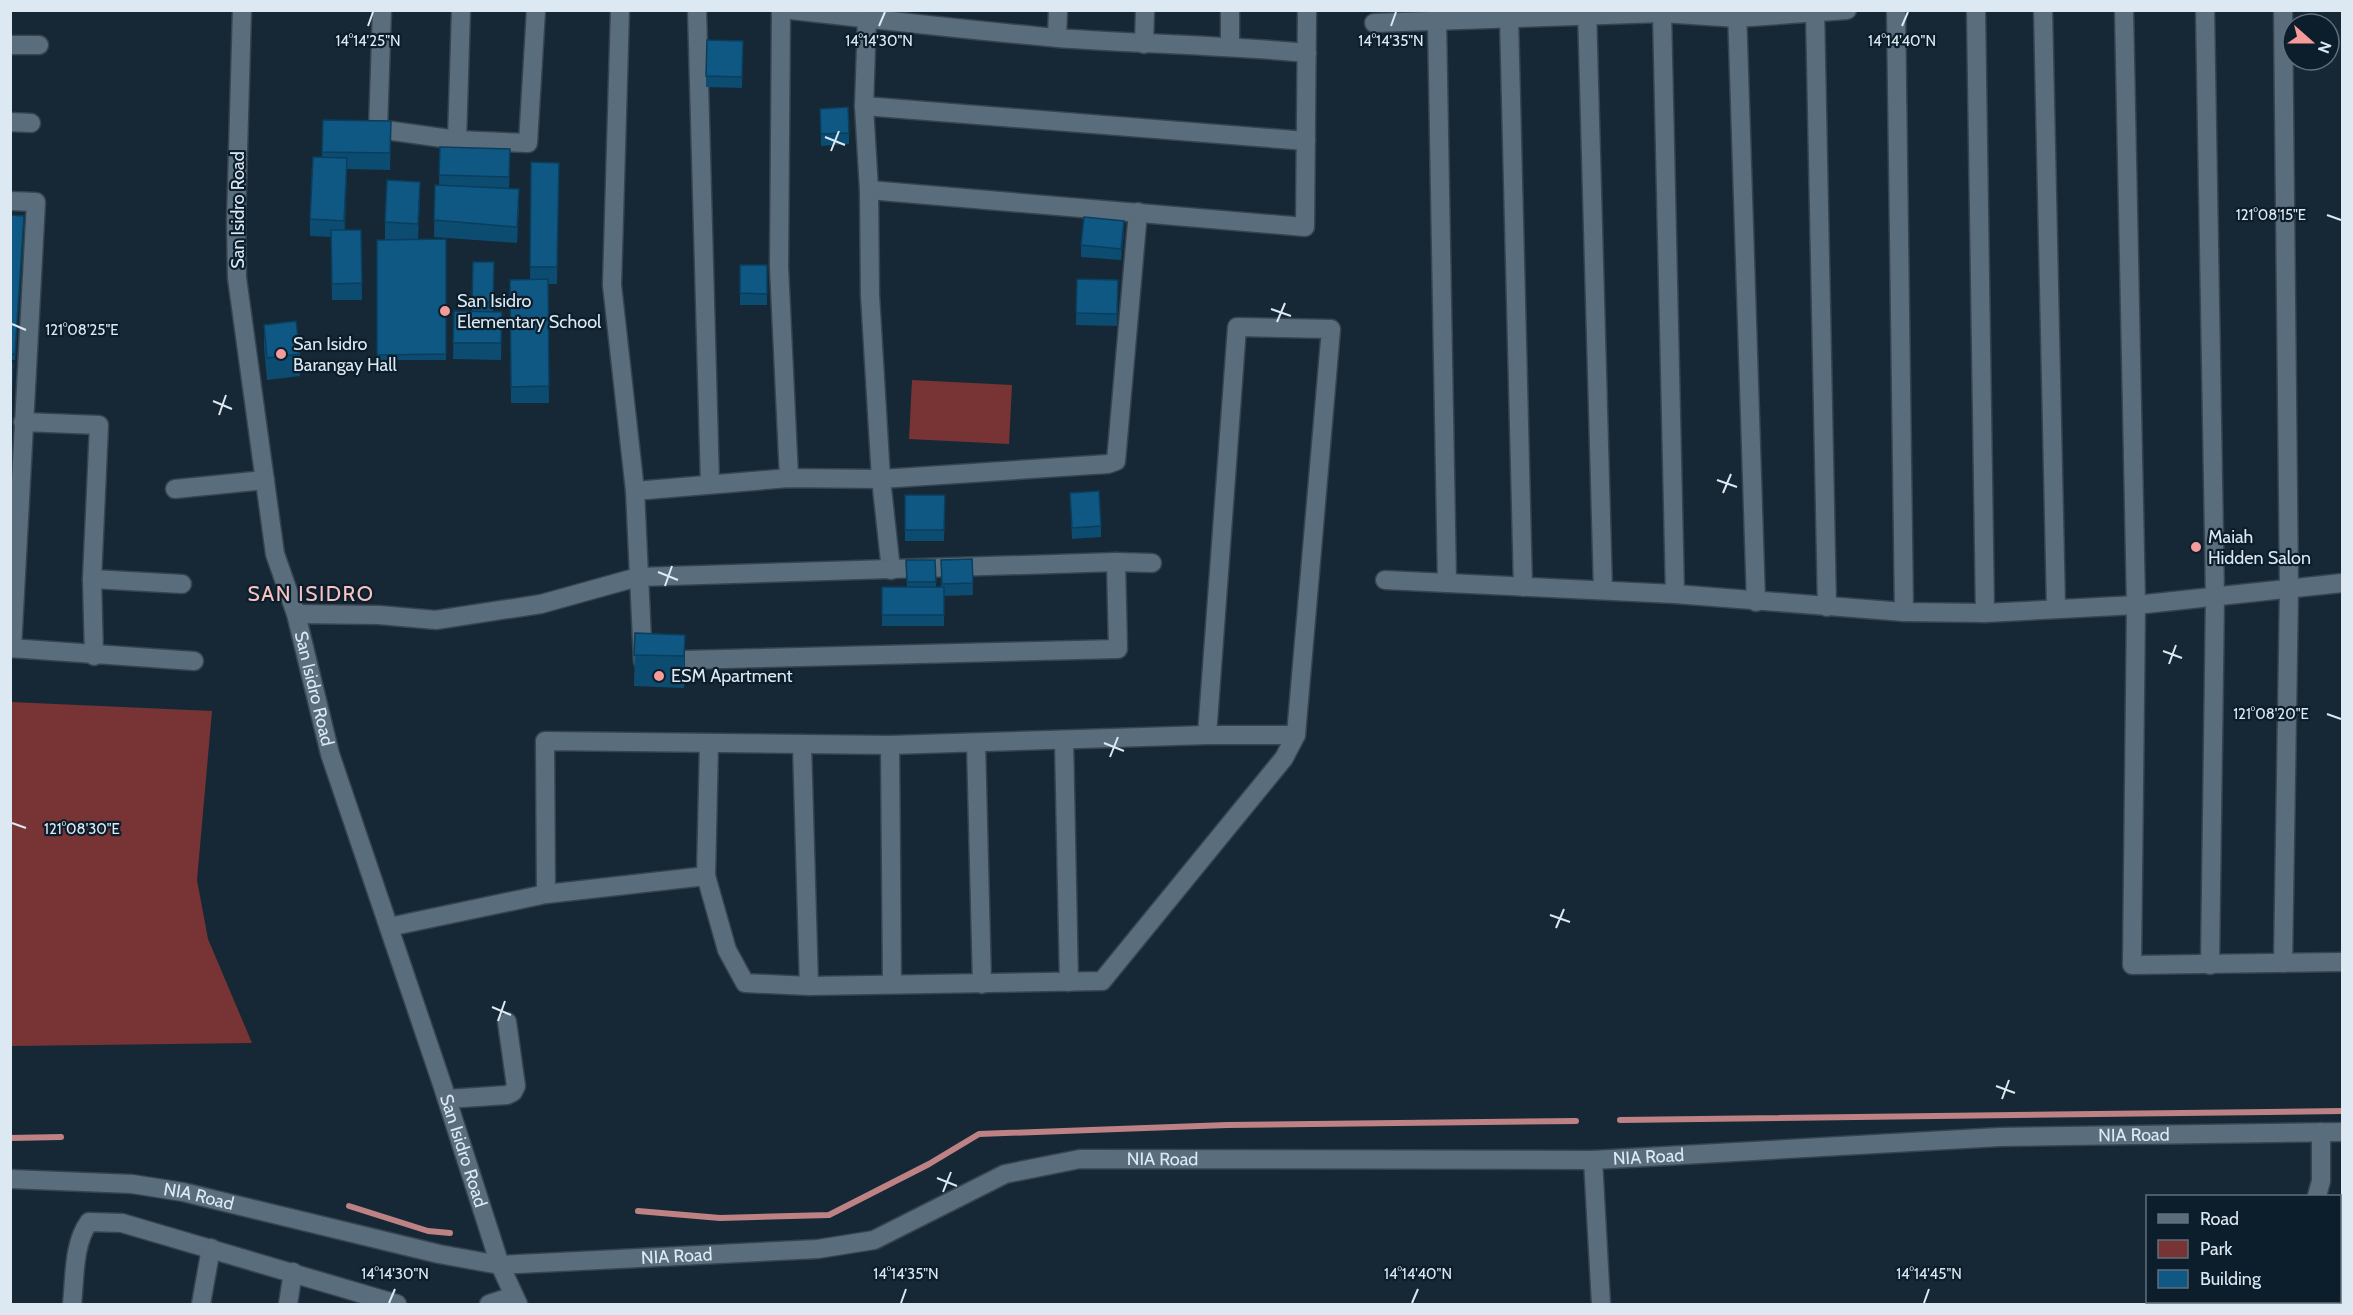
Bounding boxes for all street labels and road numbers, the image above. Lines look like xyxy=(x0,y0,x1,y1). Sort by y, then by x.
street label: San Isidro Road xyxy=(227,151,249,269)
street label: San Isidro Road xyxy=(290,629,339,748)
street label: San Isidro Road xyxy=(435,1092,492,1210)
street label: NIA Road xyxy=(2098,1124,2170,1147)
street label: NIA Road xyxy=(1612,1144,1685,1170)
street label: NIA Road xyxy=(1127,1148,1198,1170)
street label: NIA Road xyxy=(162,1178,236,1215)
street label: NIA Road xyxy=(640,1243,713,1269)

